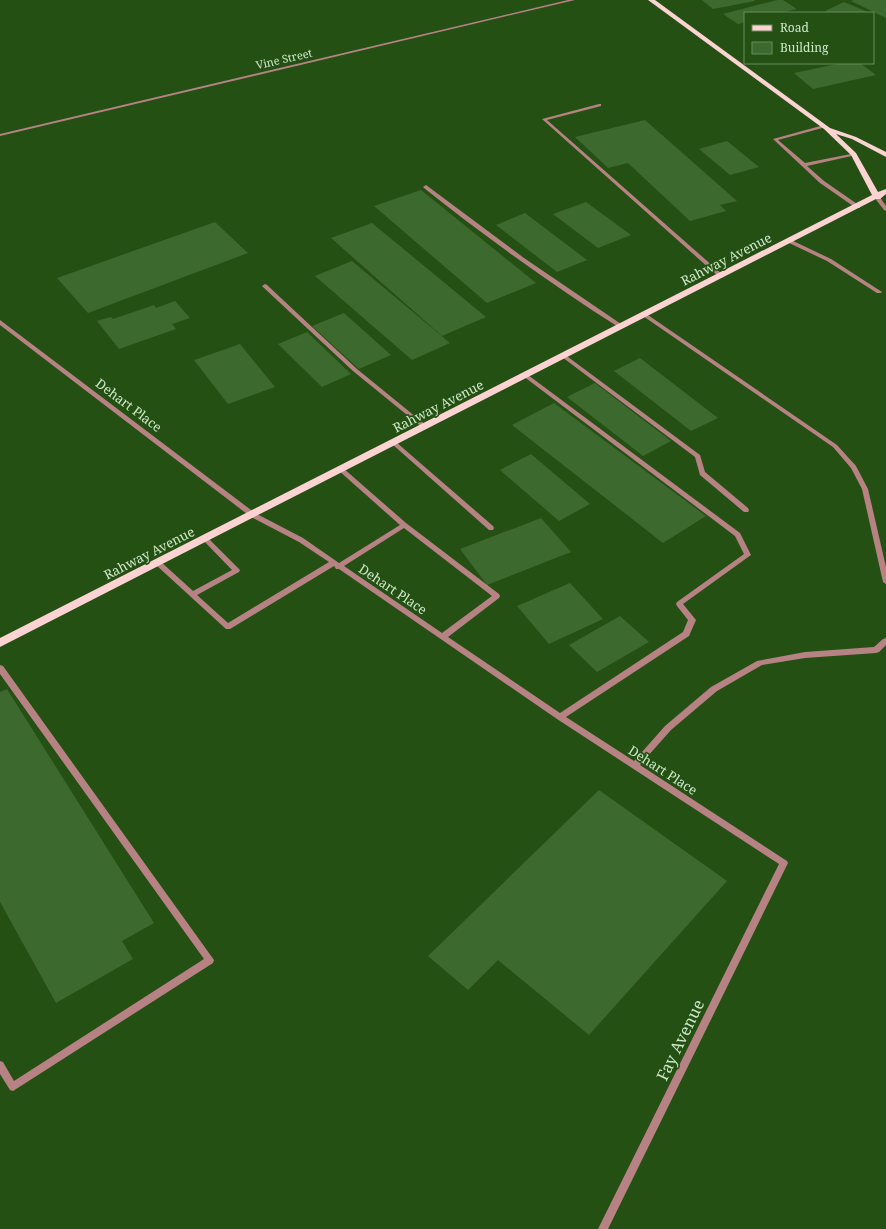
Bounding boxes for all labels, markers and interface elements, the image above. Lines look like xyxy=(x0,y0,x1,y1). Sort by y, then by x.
legend xyxy=(744,12,874,64)
text: Road xyxy=(780,19,810,36)
text: Building xyxy=(780,39,829,56)
street label: Vine Street xyxy=(254,45,314,72)
street label: Rahway Avenue xyxy=(678,228,774,290)
street label: Dehart Place xyxy=(92,374,166,436)
street label: Rahway Avenue xyxy=(390,375,486,437)
street label: Rahway Avenue xyxy=(101,522,197,584)
street label: Dehart Place xyxy=(355,560,431,618)
street label: Dehart Place xyxy=(625,741,701,799)
street label: Fay Avenue xyxy=(651,996,709,1084)

